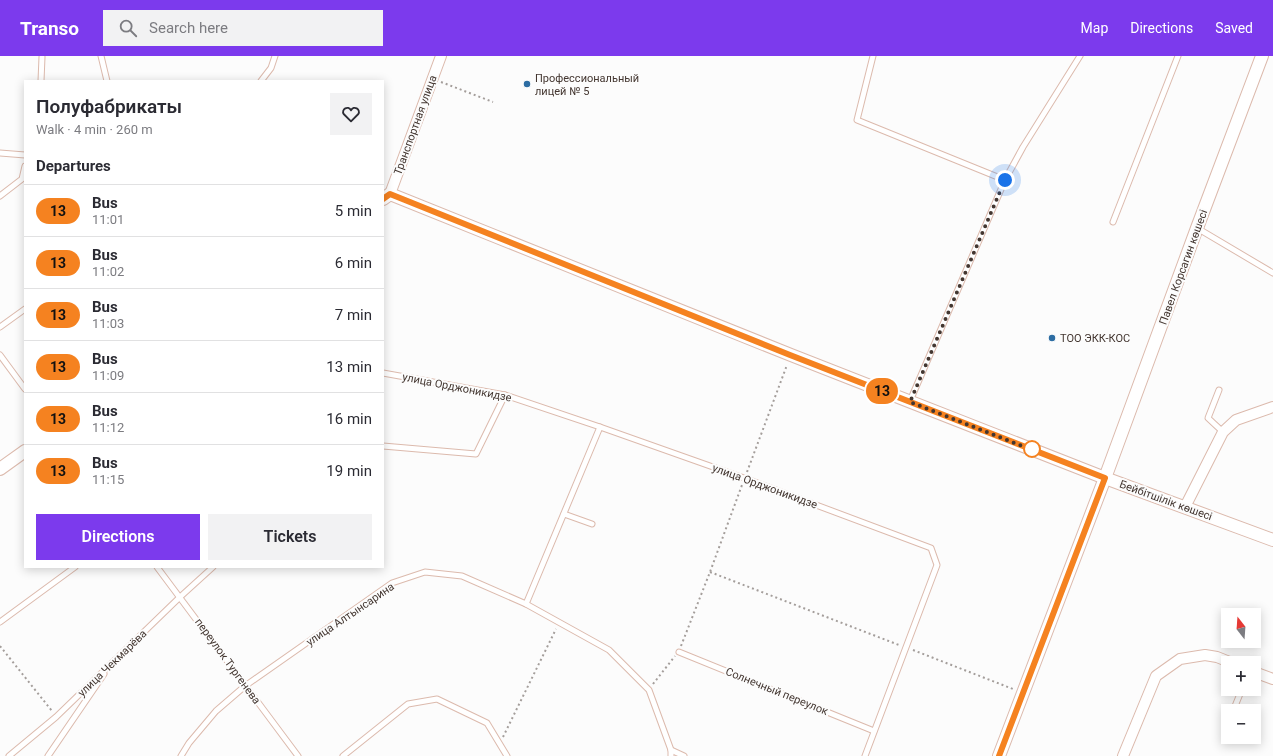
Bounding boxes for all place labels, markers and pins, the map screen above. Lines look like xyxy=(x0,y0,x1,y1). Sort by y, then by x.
place label: Профессиональный лицей № 5 xyxy=(535,72,639,98)
marker: Профессиональный лицей № 5 xyxy=(522,79,532,89)
place label: ТОО ЭКК-КОС xyxy=(1060,332,1130,345)
marker: ТОО ЭКК-КОС xyxy=(1047,333,1057,343)
unlabelled marker xyxy=(1023,440,1041,458)

